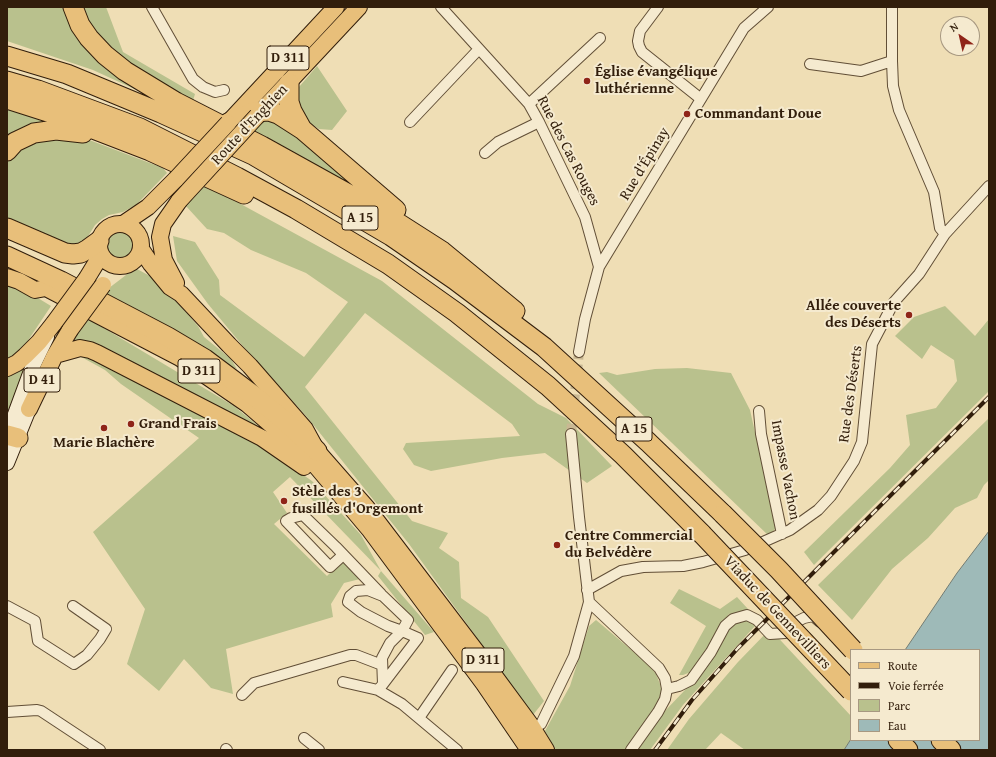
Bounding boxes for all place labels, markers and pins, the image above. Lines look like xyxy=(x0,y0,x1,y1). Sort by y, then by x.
place label: Église évangélique luthérienne xyxy=(595,63,718,98)
marker: Église évangélique luthérienne xyxy=(582,76,592,86)
place label: Commandant Doue xyxy=(695,105,822,123)
marker: Commandant Doue xyxy=(682,109,692,119)
place label: Allée couverte des Déserts xyxy=(806,297,901,332)
marker: Allée couverte des Déserts xyxy=(904,310,914,320)
place label: Grand Frais xyxy=(139,415,217,433)
marker: Grand Frais xyxy=(126,419,136,429)
marker: Marie Blachère xyxy=(99,423,109,433)
place label: Marie Blachère xyxy=(53,434,155,452)
place label: Stèle des 3 fusillés d'Orgemont xyxy=(292,483,423,518)
marker: Stèle des 3 fusillés d'Orgemont xyxy=(279,496,289,506)
place label: Centre Commercial du Belvédère xyxy=(565,527,693,562)
marker: Centre Commercial du Belvédère xyxy=(552,540,562,550)

